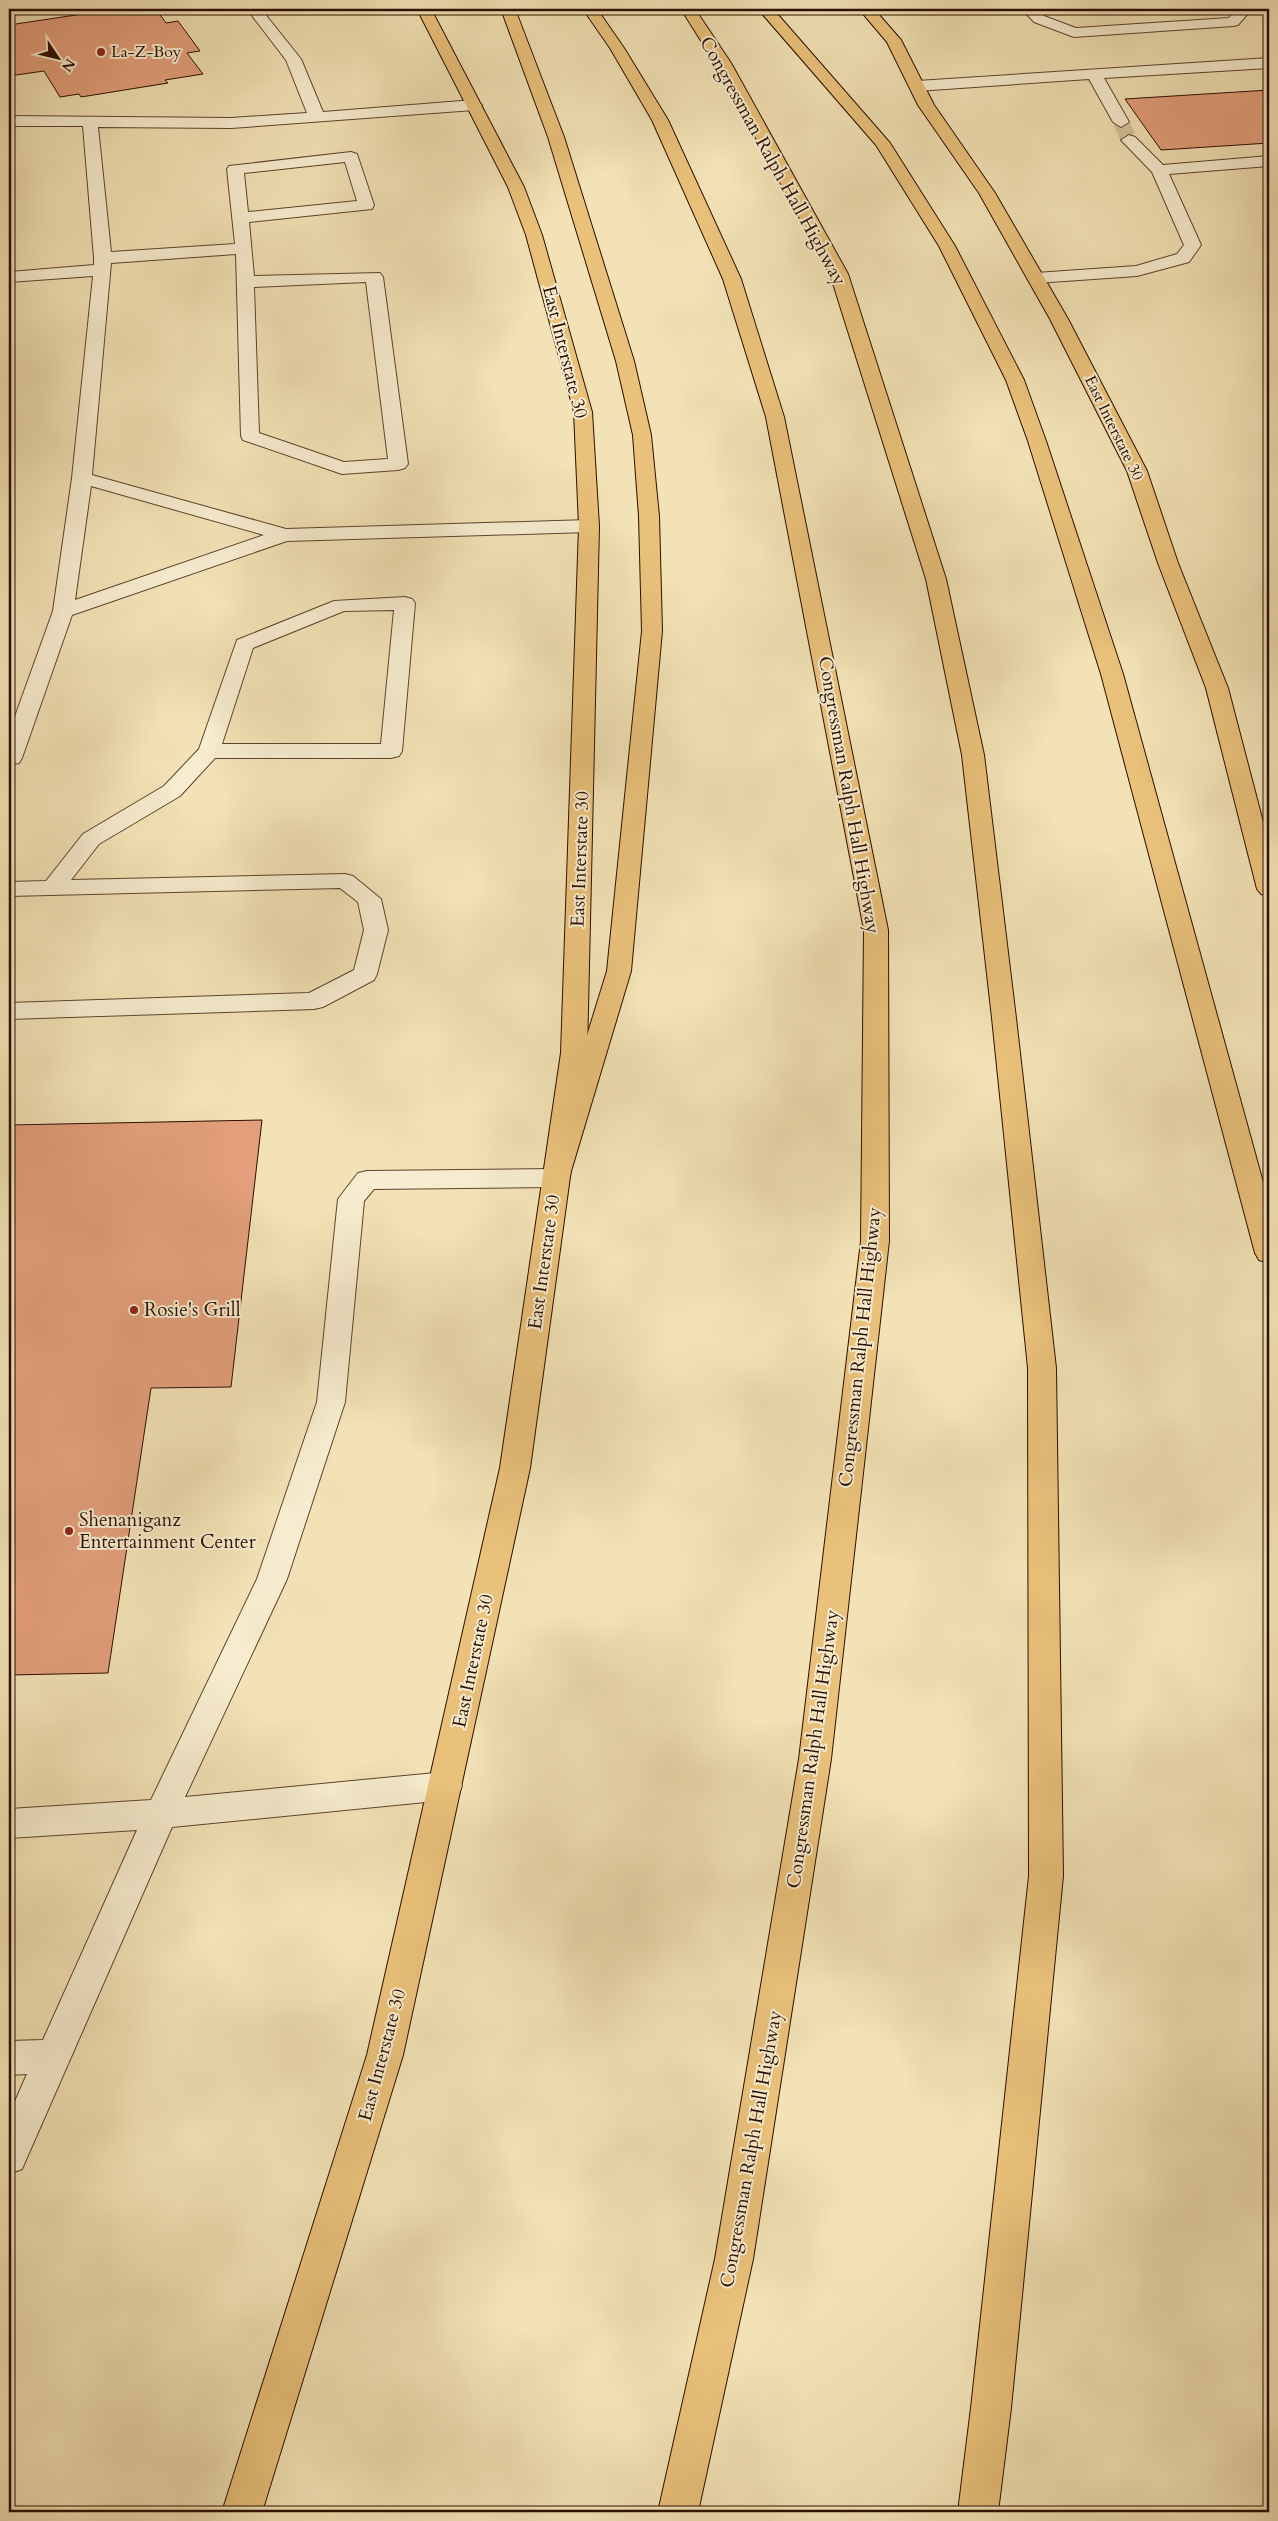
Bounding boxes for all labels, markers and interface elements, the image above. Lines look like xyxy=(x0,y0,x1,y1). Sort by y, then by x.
north arrow xyxy=(32,32,82,82)
street label: Congressman Ralph Hall Highway xyxy=(693,32,853,290)
place label: La-Z-Boy xyxy=(111,41,182,63)
marker: La-Z-Boy xyxy=(95,46,107,58)
text: N xyxy=(57,55,80,76)
street label: East Interstate 30 xyxy=(536,283,594,421)
street label: East Interstate 30 xyxy=(1079,372,1149,484)
street label: Congressman Ralph Hall Highway xyxy=(812,654,886,936)
street label: East Interstate 30 xyxy=(565,790,595,927)
street label: East Interstate 30 xyxy=(522,1193,566,1331)
street label: Congressman Ralph Hall Highway xyxy=(832,1206,888,1488)
place label: Rosie's Grill xyxy=(144,1297,241,1323)
marker: Rosie's Grill xyxy=(128,1304,140,1316)
place label: Shenaniganz Entertainment Center xyxy=(79,1507,256,1555)
marker: Shenaniganz Entertainment Center xyxy=(63,1525,75,1537)
street label: East Interstate 30 xyxy=(446,1592,500,1730)
street label: Congressman Ralph Hall Highway xyxy=(781,1608,845,1890)
street label: East Interstate 30 xyxy=(352,1986,412,2124)
street label: Congressman Ralph Hall Highway xyxy=(714,2008,788,2290)

